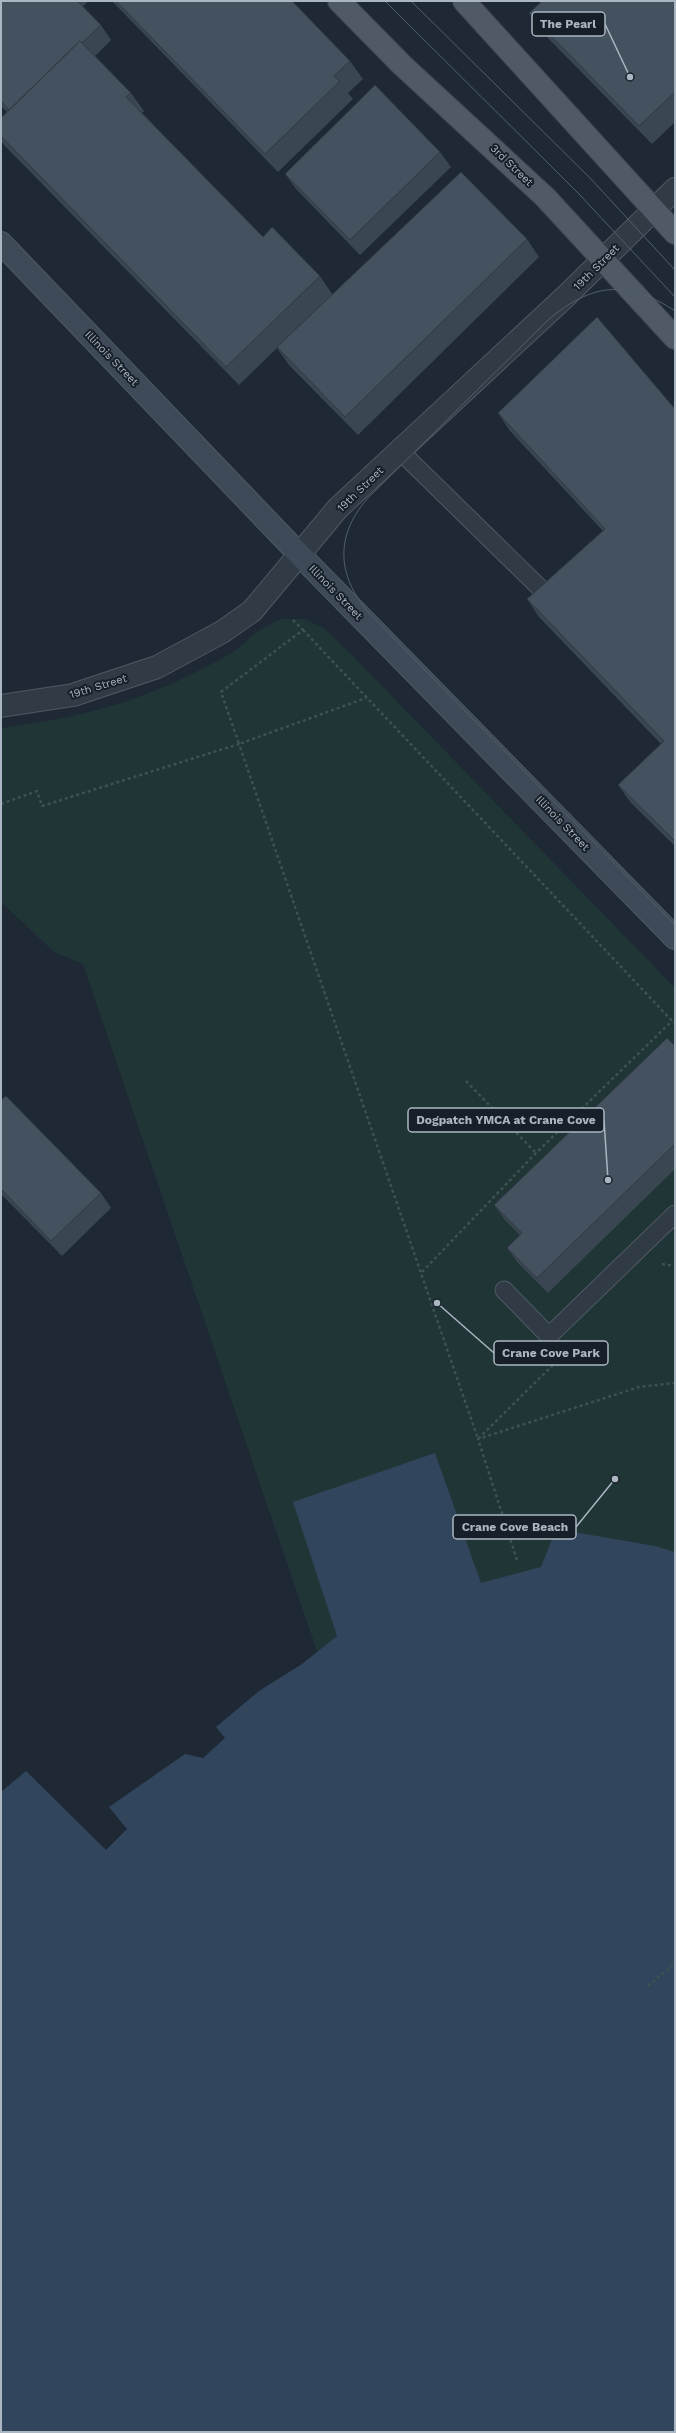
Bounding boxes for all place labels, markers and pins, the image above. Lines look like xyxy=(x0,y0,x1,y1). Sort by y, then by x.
callout: The Pearl xyxy=(532,12,605,36)
callout: Dogpatch YMCA at Crane Cove xyxy=(408,1108,604,1132)
callout: Crane Cove Park xyxy=(494,1341,608,1365)
callout: Crane Cove Beach xyxy=(453,1515,576,1539)

